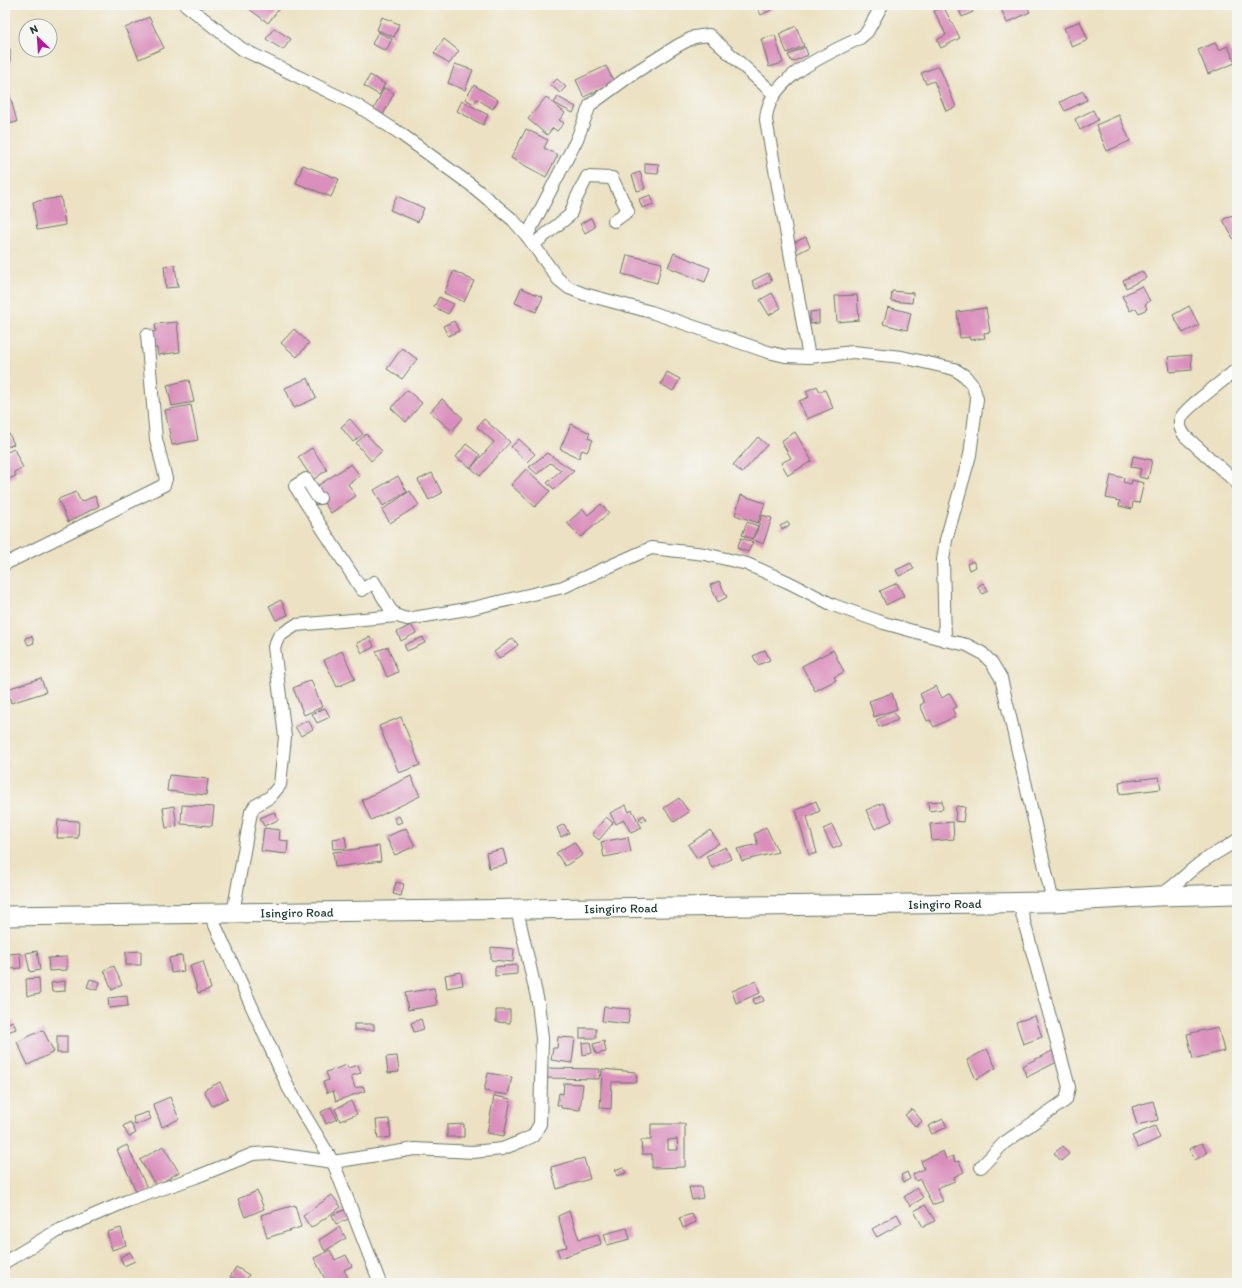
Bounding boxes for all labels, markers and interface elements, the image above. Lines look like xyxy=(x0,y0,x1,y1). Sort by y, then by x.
north arrow xyxy=(18,18,58,58)
text: N xyxy=(28,22,40,37)
street label: Isingiro Road xyxy=(908,895,982,911)
street label: Isingiro Road xyxy=(584,900,658,916)
street label: Isingiro Road xyxy=(260,904,334,920)

